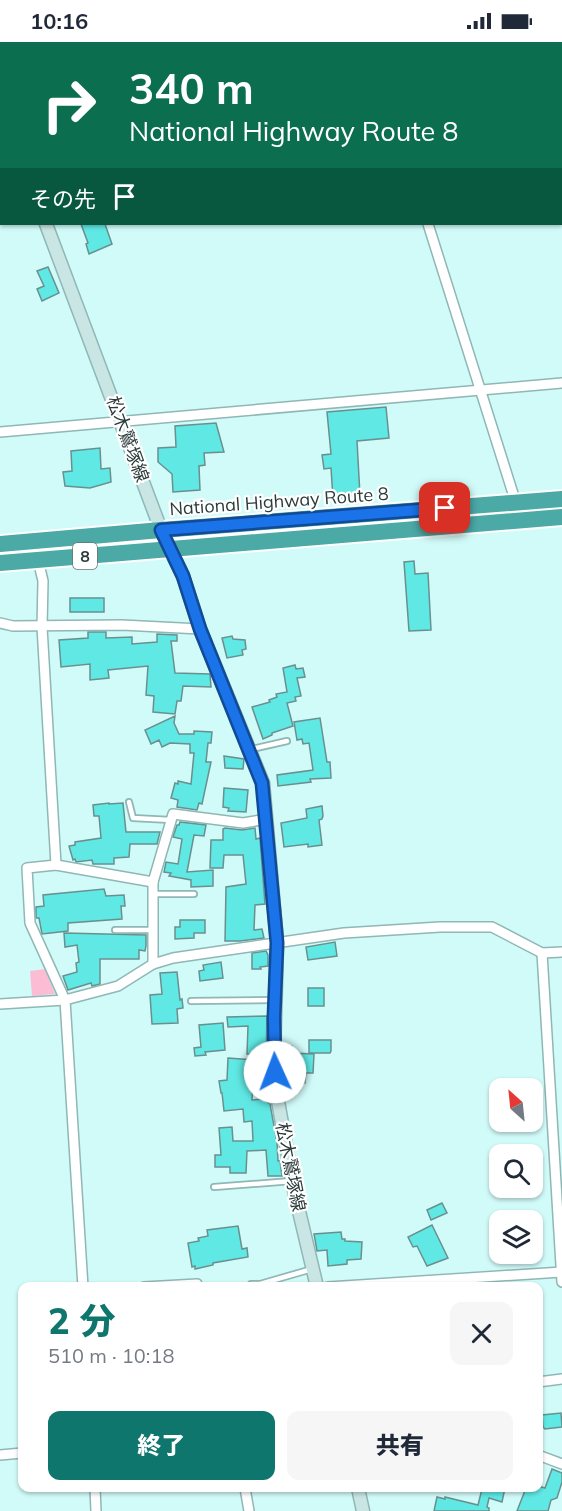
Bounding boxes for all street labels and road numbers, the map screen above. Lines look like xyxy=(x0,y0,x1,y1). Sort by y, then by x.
street label: 松木鷲塚線 xyxy=(102,393,154,485)
street label: National Highway Route 8 xyxy=(169,482,389,520)
road number: 8 xyxy=(73,543,97,569)
street label: 松木鷲塚線 xyxy=(271,1121,311,1213)

